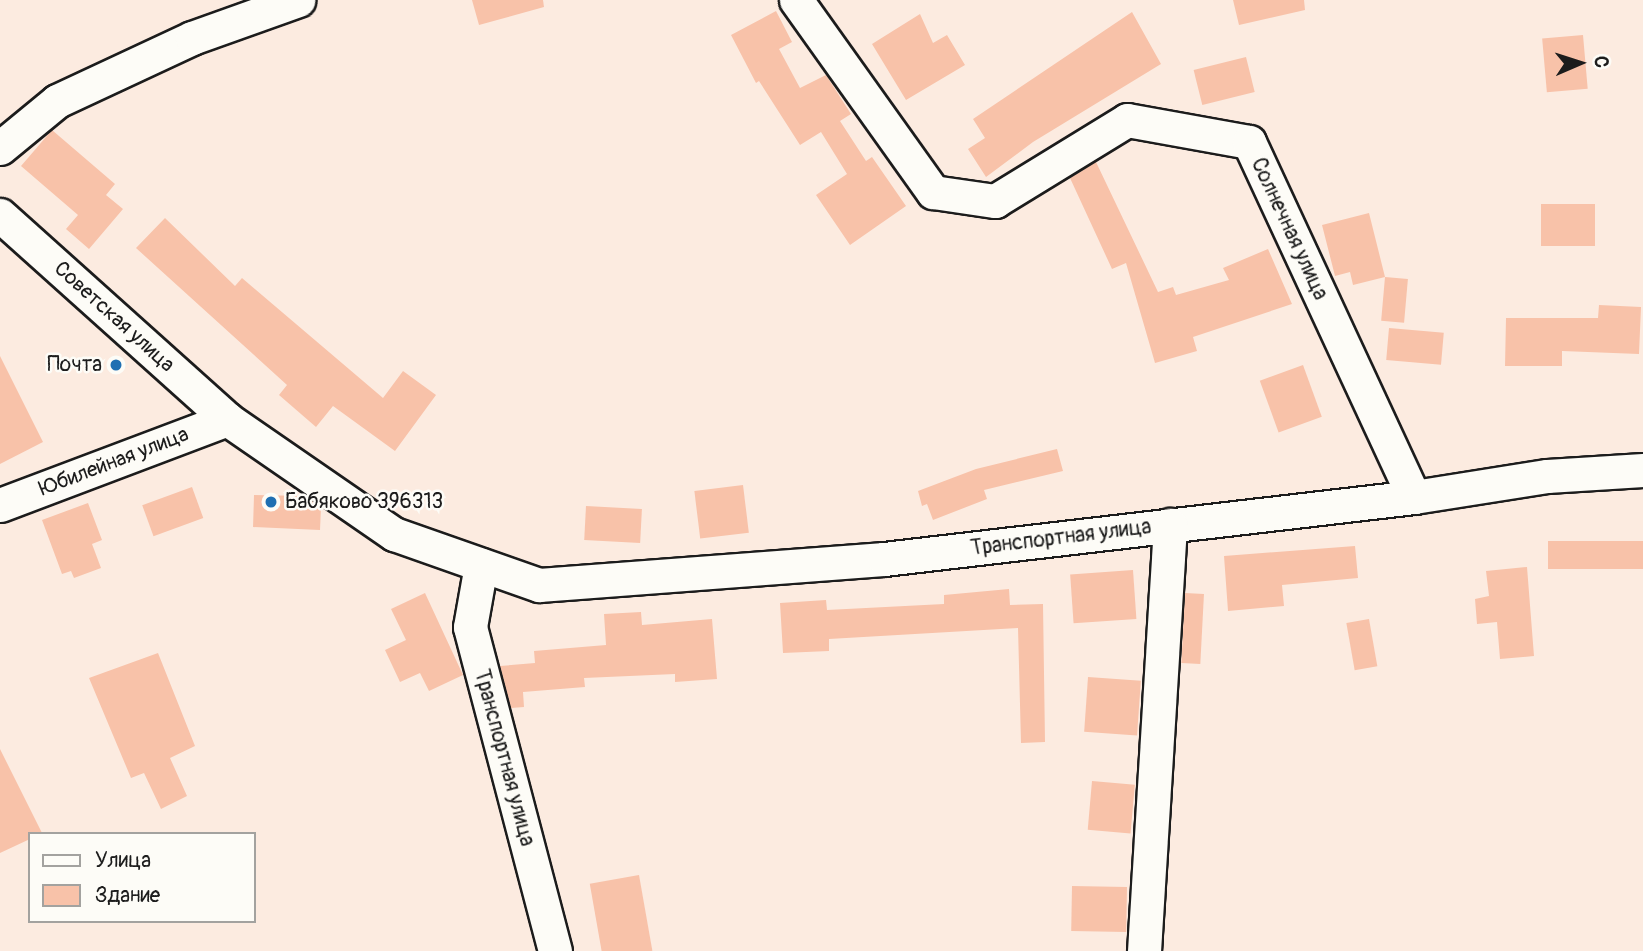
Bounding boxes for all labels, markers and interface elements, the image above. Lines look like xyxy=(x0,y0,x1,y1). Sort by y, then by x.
north arrow xyxy=(1545,28,1615,98)
text: С xyxy=(1589,55,1613,68)
street label: Солнечная улица xyxy=(1245,154,1333,304)
street label: Советская улица xyxy=(49,256,179,378)
place label: Почта xyxy=(47,352,102,378)
marker: Почта xyxy=(108,357,124,373)
street label: Юбилейная улица xyxy=(36,422,192,502)
place label: Бабяково 396313 xyxy=(285,489,443,515)
marker: Бабяково 396313 xyxy=(263,494,279,510)
street label: Транспортная улица xyxy=(969,514,1153,562)
street label: Транспортная улица xyxy=(468,667,540,849)
legend xyxy=(28,832,256,923)
text: Улица xyxy=(95,847,151,874)
text: Здание xyxy=(95,882,160,909)

